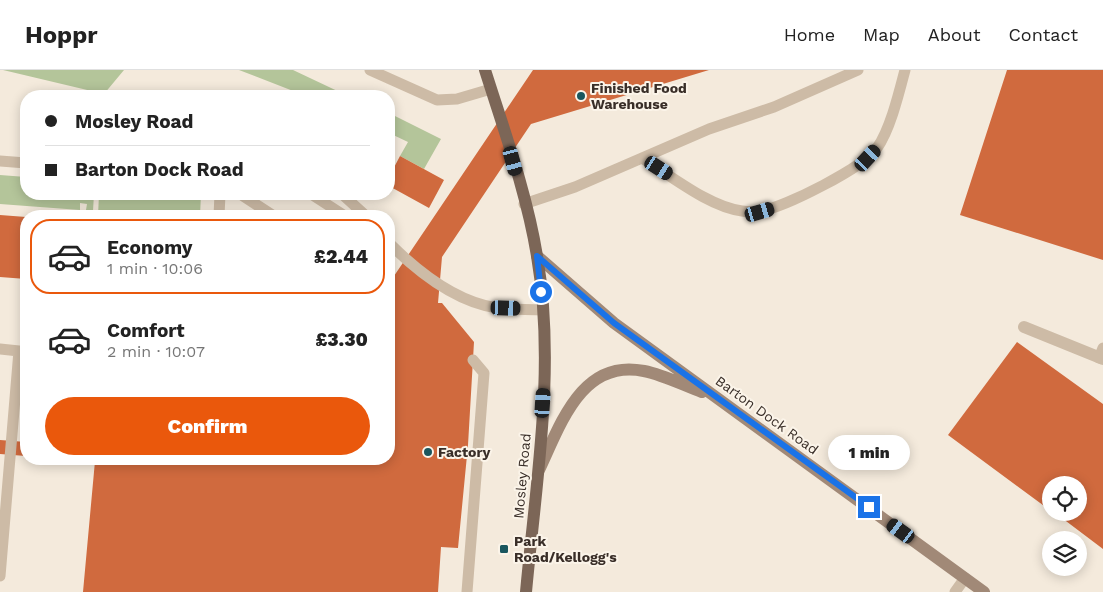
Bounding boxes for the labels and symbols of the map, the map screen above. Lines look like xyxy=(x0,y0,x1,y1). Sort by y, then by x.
place label: Finished Food Warehouse xyxy=(591,80,687,112)
marker: Finished Food Warehouse xyxy=(575,90,587,102)
car xyxy=(852,142,883,174)
car xyxy=(501,145,524,177)
car xyxy=(642,154,675,182)
car xyxy=(743,201,776,223)
route start xyxy=(530,281,552,303)
car xyxy=(490,300,521,316)
street label: Barton Dock Road xyxy=(713,372,821,458)
car xyxy=(534,388,551,418)
street label: Mosley Road xyxy=(510,433,534,519)
callout: 1 min xyxy=(828,434,910,470)
place label: Factory xyxy=(438,444,490,460)
marker: Factory xyxy=(422,446,434,458)
route end xyxy=(858,496,880,518)
car xyxy=(884,516,917,546)
place label: Park Road/Kellogg's xyxy=(514,533,617,565)
marker: Park Road/Kellogg's xyxy=(498,543,510,555)

